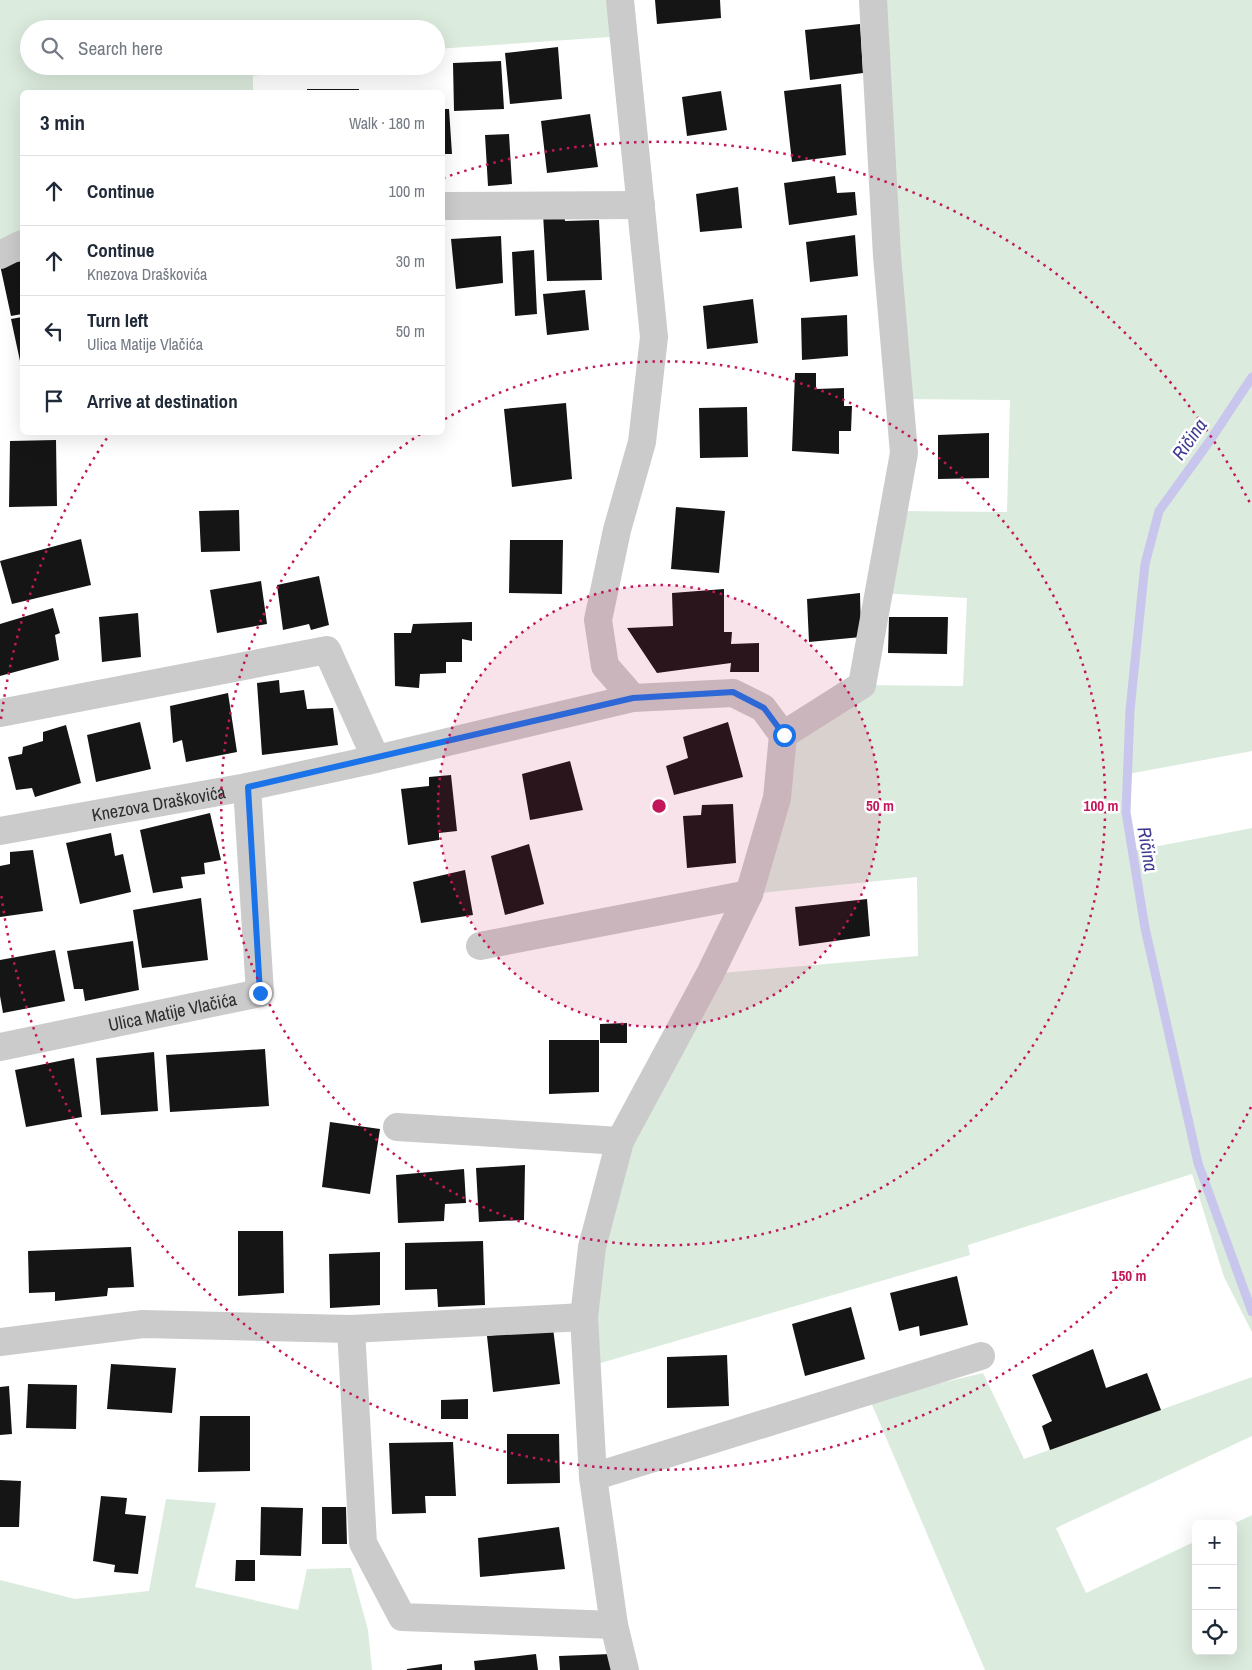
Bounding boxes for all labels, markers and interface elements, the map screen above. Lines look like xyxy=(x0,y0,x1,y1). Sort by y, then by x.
search box xyxy=(20,20,445,75)
icon: search xyxy=(38,34,66,62)
text: Search here xyxy=(78,35,163,61)
text: 3 min xyxy=(40,108,85,137)
text: Walk · 180 m xyxy=(349,112,425,134)
icon: ahead xyxy=(40,177,68,205)
text: Continue xyxy=(87,178,155,204)
text: 100 m xyxy=(389,180,425,202)
text: Continue xyxy=(87,237,155,263)
icon: ahead xyxy=(40,247,68,275)
text: 30 m xyxy=(396,250,425,272)
text: Knezova Draškovića xyxy=(87,263,207,285)
text: Turn left xyxy=(87,307,148,333)
icon: left xyxy=(40,317,68,345)
text: 50 m xyxy=(396,320,425,342)
text: Ulica Matije Vlačića xyxy=(87,333,203,355)
icon: arrive xyxy=(40,387,68,415)
text: Arrive at destination xyxy=(87,388,238,414)
water label: Ričina xyxy=(1165,413,1213,465)
route start xyxy=(773,724,796,747)
street label: Knezova Draškovića xyxy=(90,779,227,827)
text: 50 m xyxy=(866,795,894,816)
text: 100 m xyxy=(1084,795,1118,816)
centre of rings xyxy=(650,797,668,815)
water label: Ričina xyxy=(1131,825,1165,874)
route end xyxy=(249,982,272,1005)
street label: Ulica Matije Vlačića xyxy=(106,986,239,1037)
text: 150 m xyxy=(1112,1265,1146,1286)
map controls xyxy=(1192,1520,1237,1655)
button: + xyxy=(1192,1520,1237,1565)
button: − xyxy=(1192,1565,1237,1610)
button: locate xyxy=(1192,1610,1237,1655)

